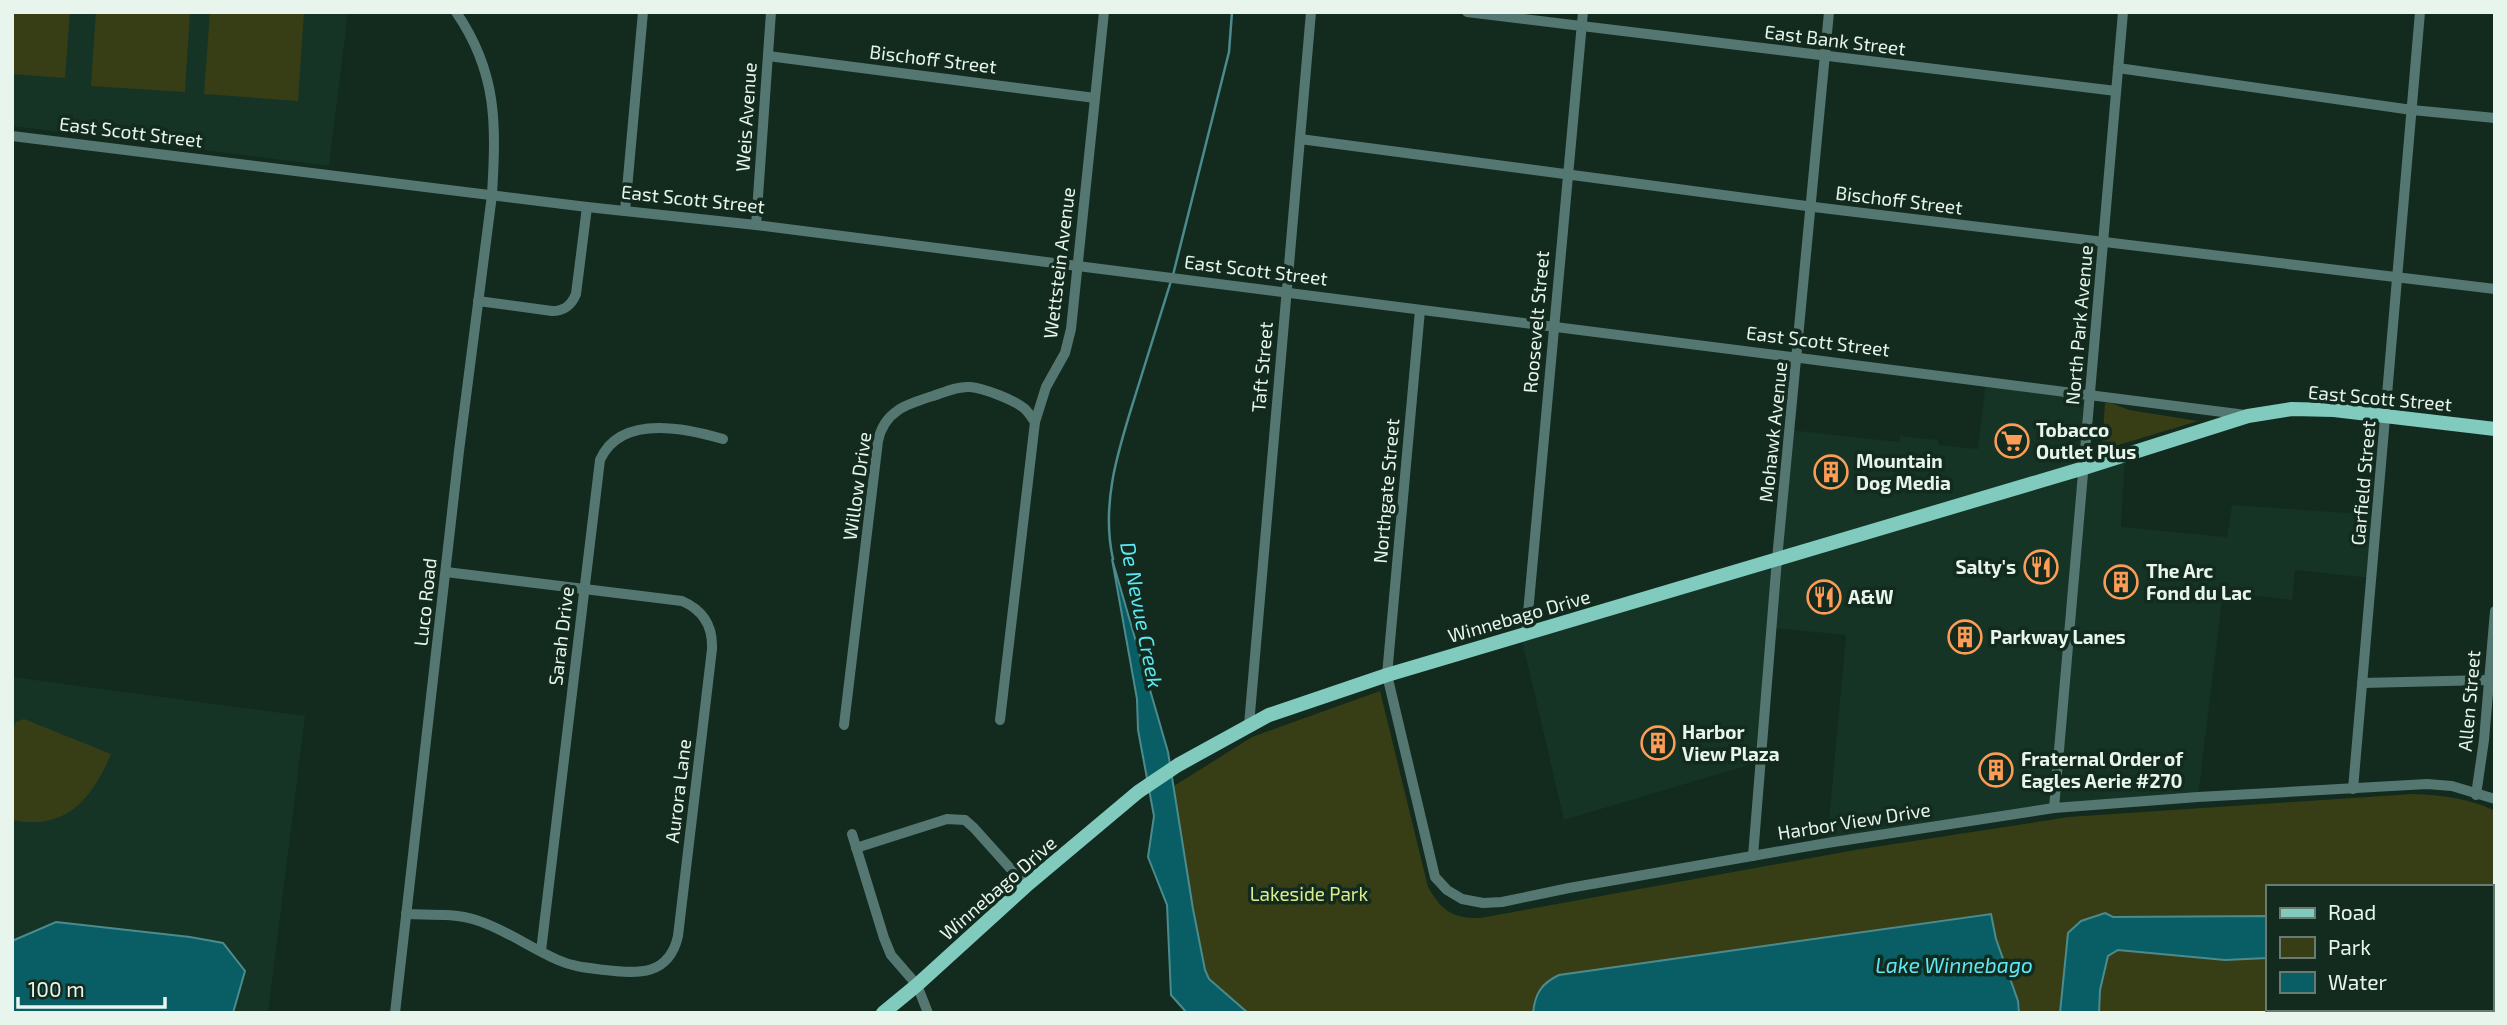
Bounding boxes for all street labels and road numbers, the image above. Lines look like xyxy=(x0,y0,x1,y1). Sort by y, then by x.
street label: East Bank Street xyxy=(1763,19,1907,60)
street label: Bischoff Street xyxy=(868,39,998,78)
street label: Weis Avenue xyxy=(730,61,761,172)
street label: East Scott Street xyxy=(58,111,204,152)
street label: East Scott Street xyxy=(620,180,766,217)
street label: Bischoff Street xyxy=(1834,180,1964,219)
street label: Wettstein Avenue xyxy=(1038,186,1079,340)
street label: North Park Avenue xyxy=(2060,244,2097,406)
street label: East Scott Street xyxy=(1183,249,1329,290)
street label: Roosevelt Street xyxy=(1518,250,1553,394)
street label: East Scott Street xyxy=(1745,320,1891,361)
street label: Taft Street xyxy=(1246,321,1277,413)
street label: Mohawk Avenue xyxy=(1754,360,1791,504)
street label: East Scott Street xyxy=(2307,380,2453,415)
street label: Northgate Street xyxy=(1368,417,1403,564)
street label: Garfield Street xyxy=(2346,420,2379,546)
street label: Willow Drive xyxy=(838,430,876,542)
street label: Luco Road xyxy=(408,557,441,647)
street label: Winnebago Drive xyxy=(1445,584,1593,647)
street label: Sarah Drive xyxy=(543,585,578,687)
street label: Allen Street xyxy=(2453,649,2484,752)
street label: Aurora Lane xyxy=(660,738,695,844)
street label: Harbor View Drive xyxy=(1776,797,1932,844)
street label: Winnebago Drive xyxy=(935,831,1061,945)

